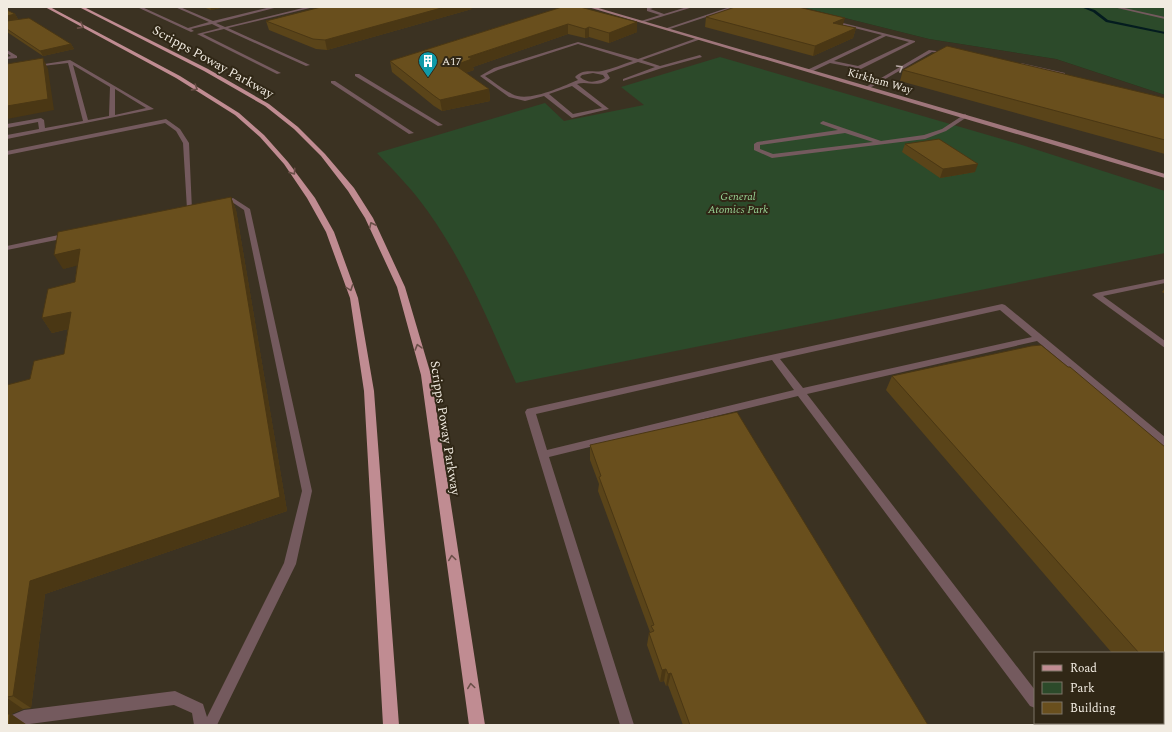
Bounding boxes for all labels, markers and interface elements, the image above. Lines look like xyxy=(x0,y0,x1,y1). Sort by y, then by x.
street label: Scripps Poway Parkway xyxy=(149,20,278,104)
one-way arrow xyxy=(77,21,85,28)
building icon: A17 xyxy=(417,50,439,78)
place label: A17 xyxy=(442,53,462,70)
street label: Kirkham Way xyxy=(846,64,915,99)
one-way arrow xyxy=(896,66,903,73)
one-way arrow xyxy=(191,83,198,91)
one-way arrow xyxy=(288,168,295,175)
park label: General Atomics Park xyxy=(707,188,768,218)
one-way arrow xyxy=(369,222,377,229)
one-way arrow xyxy=(346,285,354,292)
one-way arrow xyxy=(414,344,423,351)
street label: Scripps Poway Parkway xyxy=(424,359,466,497)
one-way arrow xyxy=(448,555,457,561)
legend xyxy=(1034,652,1164,724)
text: Road xyxy=(1070,659,1097,678)
text: Park xyxy=(1070,679,1095,698)
one-way arrow xyxy=(467,683,476,689)
text: Building xyxy=(1070,699,1116,718)

